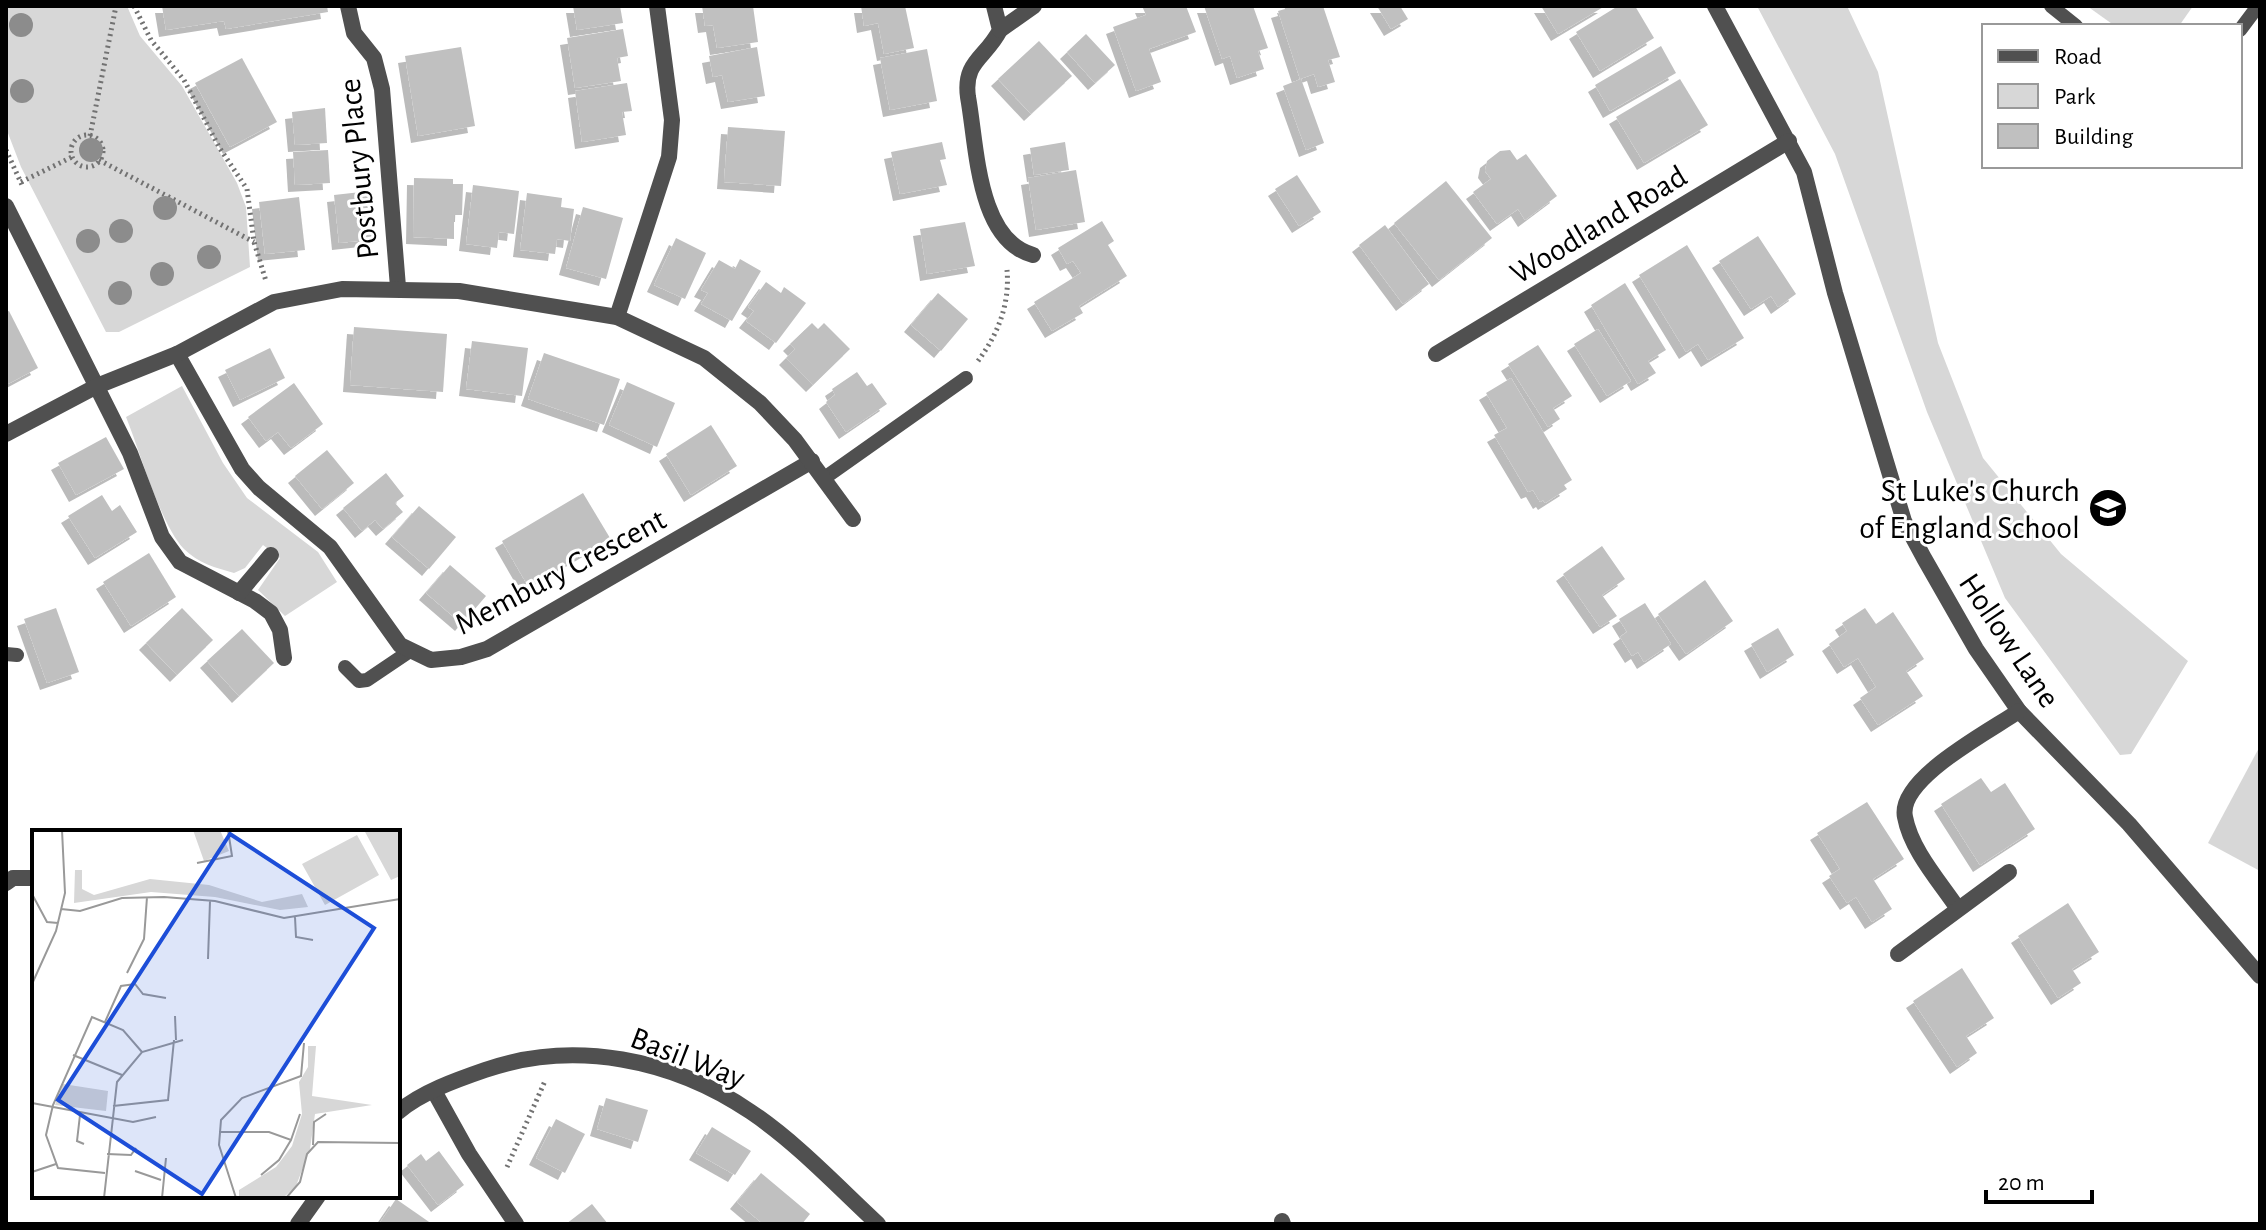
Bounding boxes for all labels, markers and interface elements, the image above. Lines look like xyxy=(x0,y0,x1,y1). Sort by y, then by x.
legend xyxy=(1982,24,2242,168)
text: Road xyxy=(2054,45,2102,69)
street label: Postbury Place xyxy=(334,77,384,261)
text: Park xyxy=(2054,85,2095,109)
text: Building xyxy=(2054,125,2133,149)
street label: Woodland Road xyxy=(1505,160,1692,290)
place label: St Luke's Church of England School xyxy=(1859,475,2080,544)
school or university icon: St Luke's Church of England School xyxy=(2087,487,2129,529)
street label: Membury Crescent xyxy=(450,503,671,641)
street label: Hollow Lane xyxy=(1953,568,2065,713)
inset map xyxy=(32,830,400,1198)
street label: Basil Way xyxy=(626,1022,750,1094)
scale bar xyxy=(1986,1154,2092,1204)
text: 20 m xyxy=(1998,1171,2045,1195)

